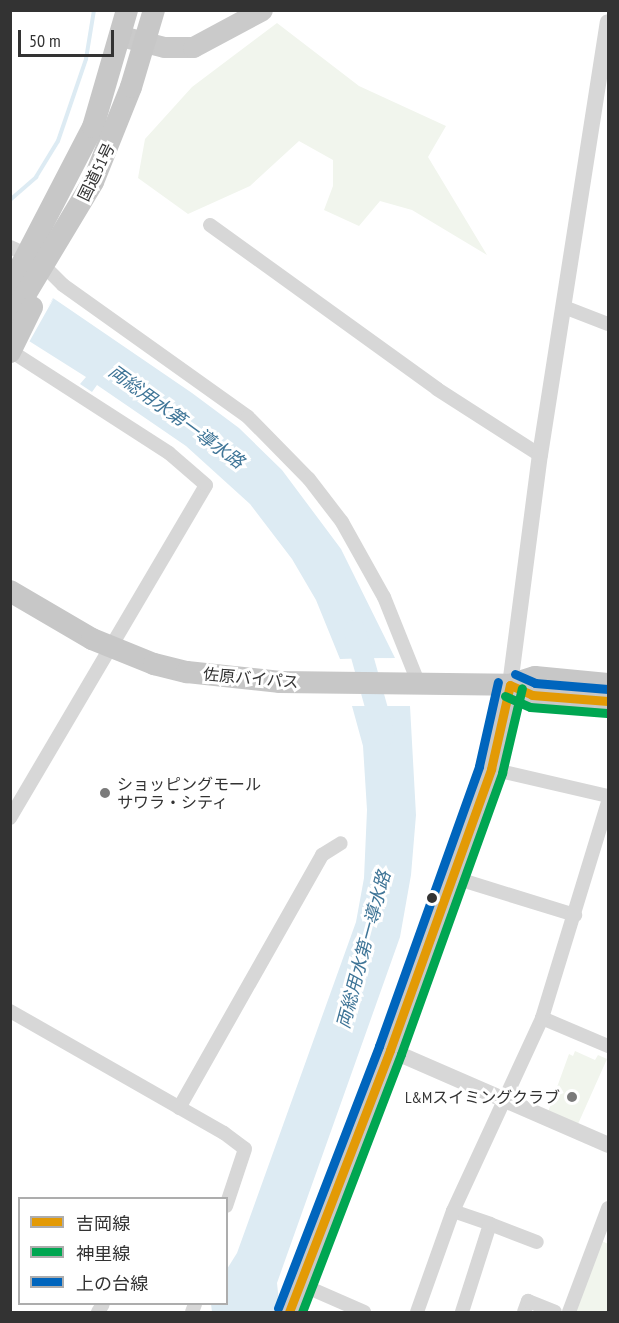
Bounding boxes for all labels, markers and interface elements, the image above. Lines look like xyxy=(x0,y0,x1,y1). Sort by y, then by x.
scale bar xyxy=(21,18,117,56)
text: 50 m xyxy=(29,29,61,52)
street label: 国道51号 xyxy=(74,140,118,204)
water label: 両総用水第一導水路 xyxy=(104,361,248,473)
street label: 佐原バイパス xyxy=(202,664,300,692)
place label: ショッピングモール サワラ・シティ xyxy=(117,774,261,812)
marker: ショッピングモール サワラ・シティ xyxy=(98,786,112,800)
water label: 両総用水第一導水路 xyxy=(333,869,395,1031)
unlabelled marker xyxy=(426,892,438,904)
place label: L&Mスイミングクラブ xyxy=(405,1087,560,1107)
marker: L&Mスイミングクラブ xyxy=(565,1090,579,1104)
legend xyxy=(18,1197,228,1305)
text: 吉岡線 xyxy=(76,1212,130,1235)
text: 神里線 xyxy=(76,1242,130,1265)
text: 上の台線 xyxy=(76,1272,148,1295)

